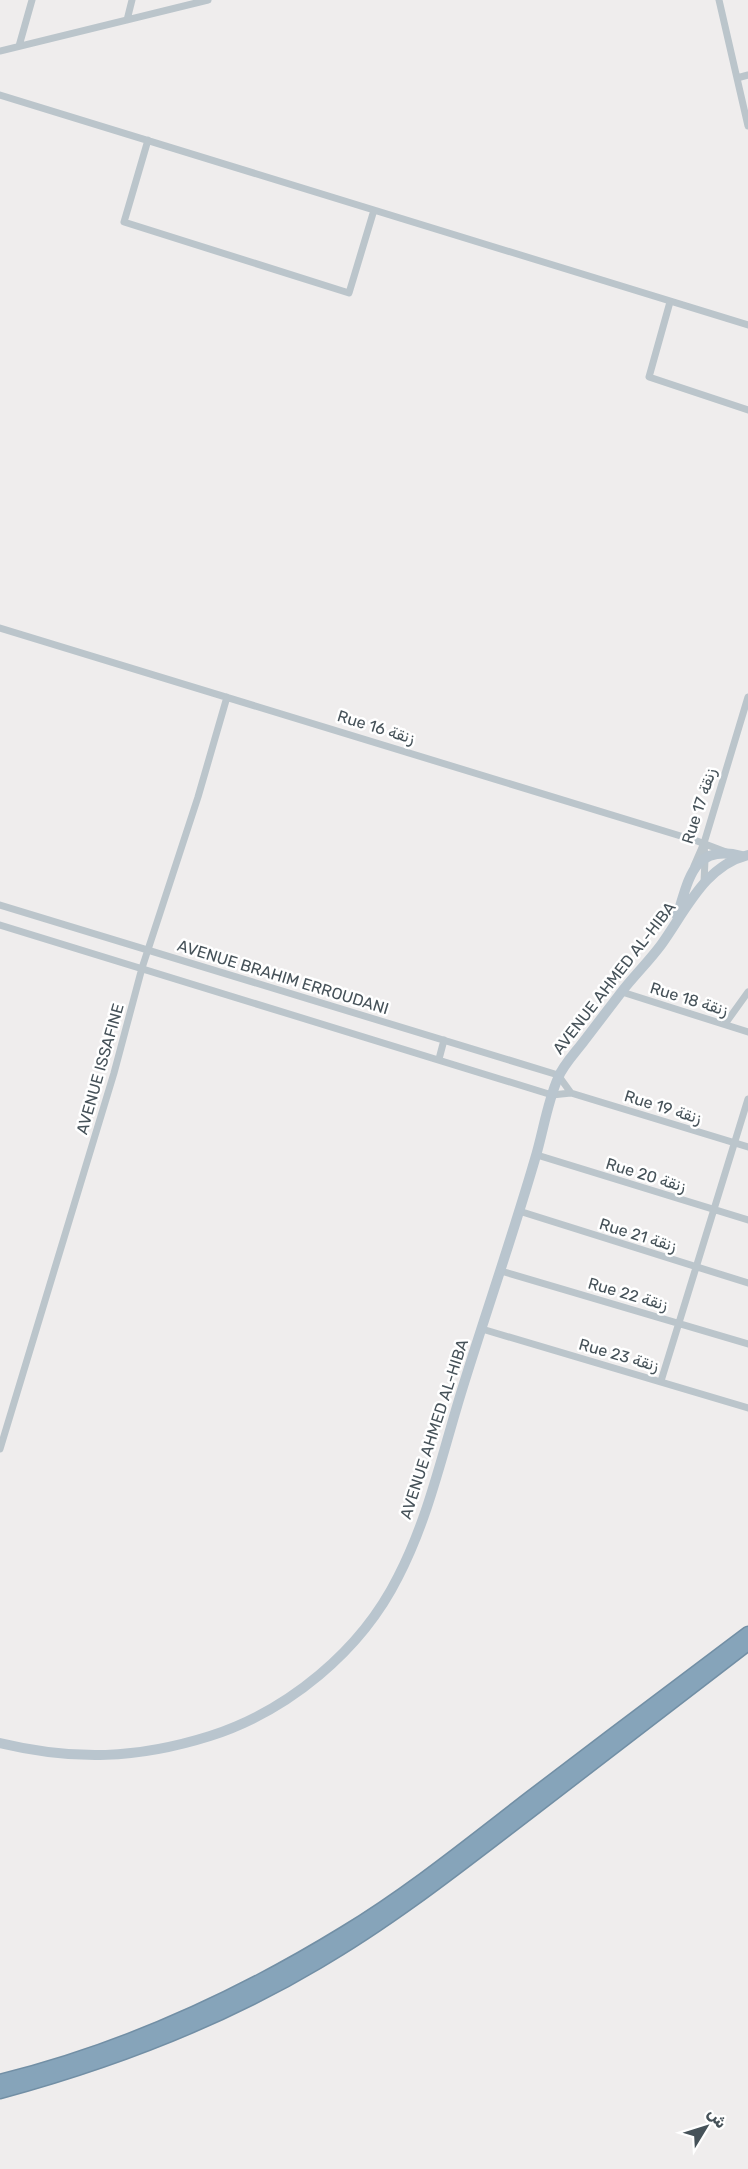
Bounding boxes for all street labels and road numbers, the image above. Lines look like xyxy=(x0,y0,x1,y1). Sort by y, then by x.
street label: Rue 16 زنقة xyxy=(335,706,417,749)
street label: Rue 17 زنقة xyxy=(678,766,721,847)
street label: AVENUE AHMED AL-HIBA xyxy=(549,898,680,1058)
street label: AVENUE BRAHIM ERROUDANI xyxy=(175,936,391,1018)
street label: Rue 18 زنقة xyxy=(647,978,730,1021)
street label: AVENUE ISSAFINE xyxy=(72,1001,128,1137)
street label: Rue 19 زنقة xyxy=(622,1086,704,1129)
street label: Rue 20 زنقة xyxy=(603,1154,688,1197)
street label: Rue 21 زنقة xyxy=(597,1214,679,1257)
street label: Rue 22 زنقة xyxy=(586,1274,670,1315)
street label: Rue 23 زنقة xyxy=(576,1335,661,1376)
street label: AVENUE AHMED AL-HIBA xyxy=(396,1336,472,1521)

